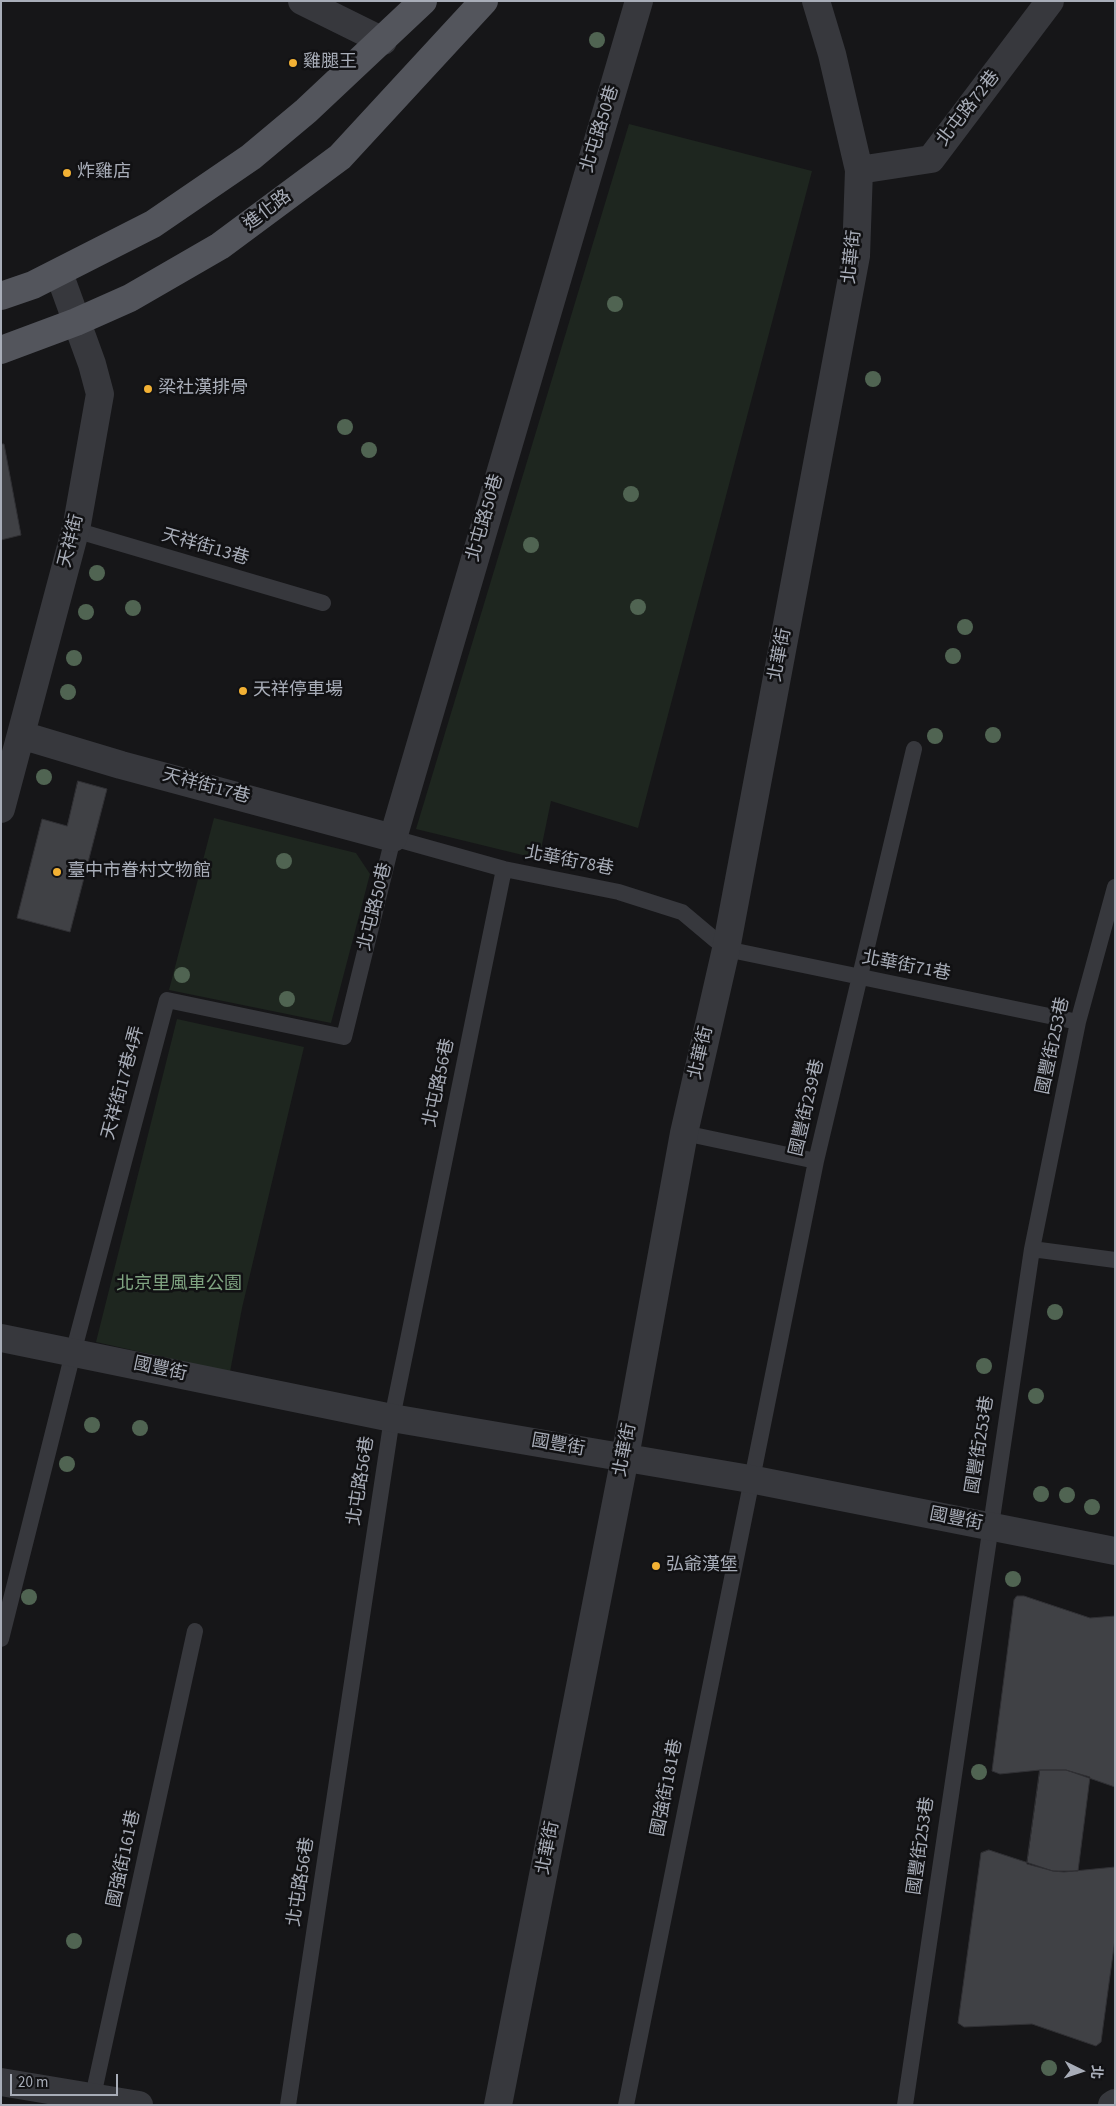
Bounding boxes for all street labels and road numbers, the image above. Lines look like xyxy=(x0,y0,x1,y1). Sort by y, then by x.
street label: 北屯路72巷 xyxy=(933,67,1005,151)
street label: 北屯路50巷 xyxy=(578,83,624,175)
street label: 進化路 xyxy=(240,186,296,236)
street label: 北華街 xyxy=(839,229,867,285)
street label: 北屯路50巷 xyxy=(463,472,509,564)
street label: 天祥街 xyxy=(55,512,89,570)
street label: 天祥街13巷 xyxy=(159,525,251,571)
street label: 北華街 xyxy=(765,626,797,684)
street label: 天祥街17巷 xyxy=(160,765,252,809)
street label: 北華街78巷 xyxy=(523,843,615,881)
street label: 北屯路50巷 xyxy=(355,861,397,953)
street label: 北華街71巷 xyxy=(860,948,952,986)
street label: 國豐街253巷 xyxy=(1033,995,1075,1097)
street label: 天祥街17巷4弄 xyxy=(98,1024,150,1142)
street label: 北華街 xyxy=(685,1024,719,1082)
street label: 北屯路56巷 xyxy=(420,1037,460,1129)
street label: 國豐街239巷 xyxy=(786,1057,830,1159)
street label: 國豐街 xyxy=(131,1354,189,1386)
street label: 國豐街253巷 xyxy=(963,1394,999,1496)
street label: 北華街 xyxy=(610,1421,642,1479)
street label: 國豐街 xyxy=(530,1431,586,1461)
street label: 北屯路56巷 xyxy=(344,1435,380,1527)
street label: 國豐街 xyxy=(927,1504,985,1536)
street label: 國強街181巷 xyxy=(648,1737,688,1839)
street label: 國豐街253巷 xyxy=(904,1796,940,1896)
street label: 國強街161巷 xyxy=(104,1808,146,1910)
street label: 北華街 xyxy=(533,1819,565,1877)
street label: 北屯路56巷 xyxy=(284,1836,320,1928)

